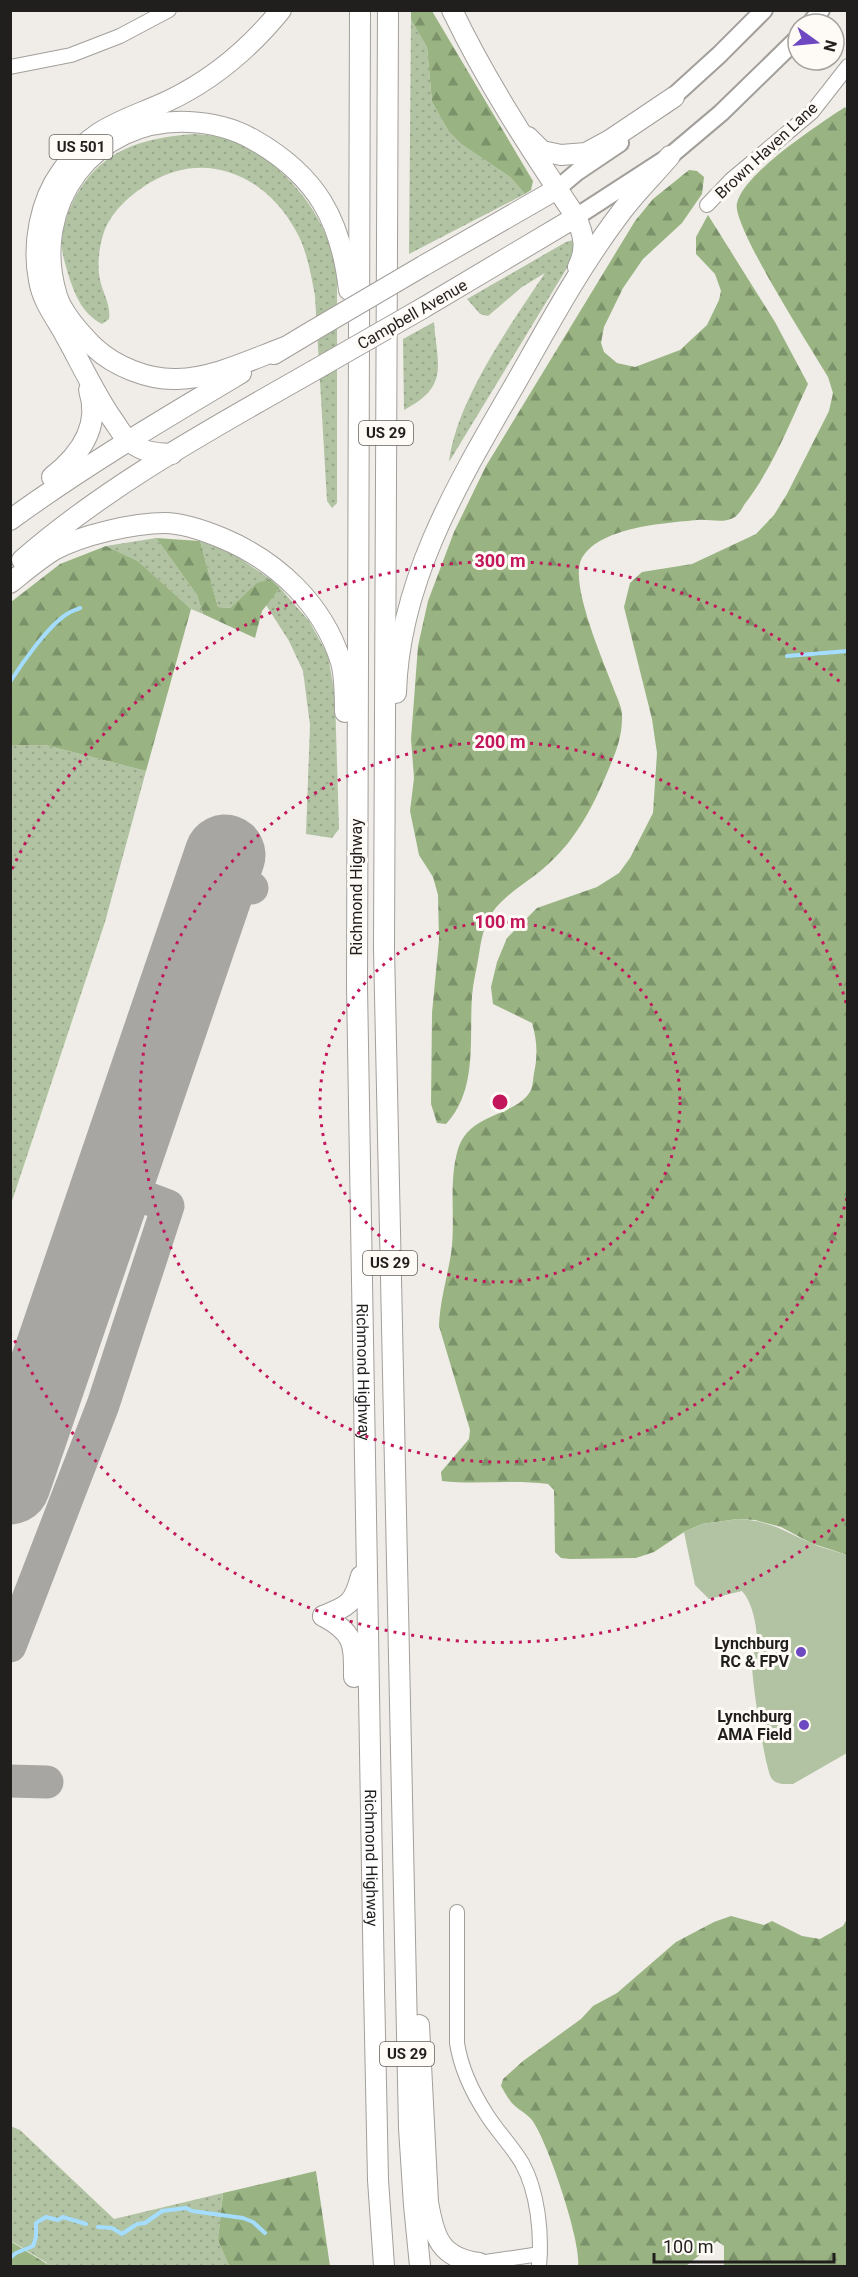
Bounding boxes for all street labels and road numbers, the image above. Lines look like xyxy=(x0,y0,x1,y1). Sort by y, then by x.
street label: Brown Haven Lane xyxy=(711,98,821,203)
road number: US 501 xyxy=(50,135,112,159)
street label: Campbell Avenue xyxy=(354,275,471,354)
road number: US 29 xyxy=(359,421,413,445)
street label: Richmond Highway xyxy=(347,818,366,956)
road number: US 29 xyxy=(363,1251,417,1275)
street label: Richmond Highway xyxy=(352,1303,374,1441)
street label: Richmond Highway xyxy=(361,1789,382,1927)
road number: US 29 xyxy=(380,2042,434,2066)

